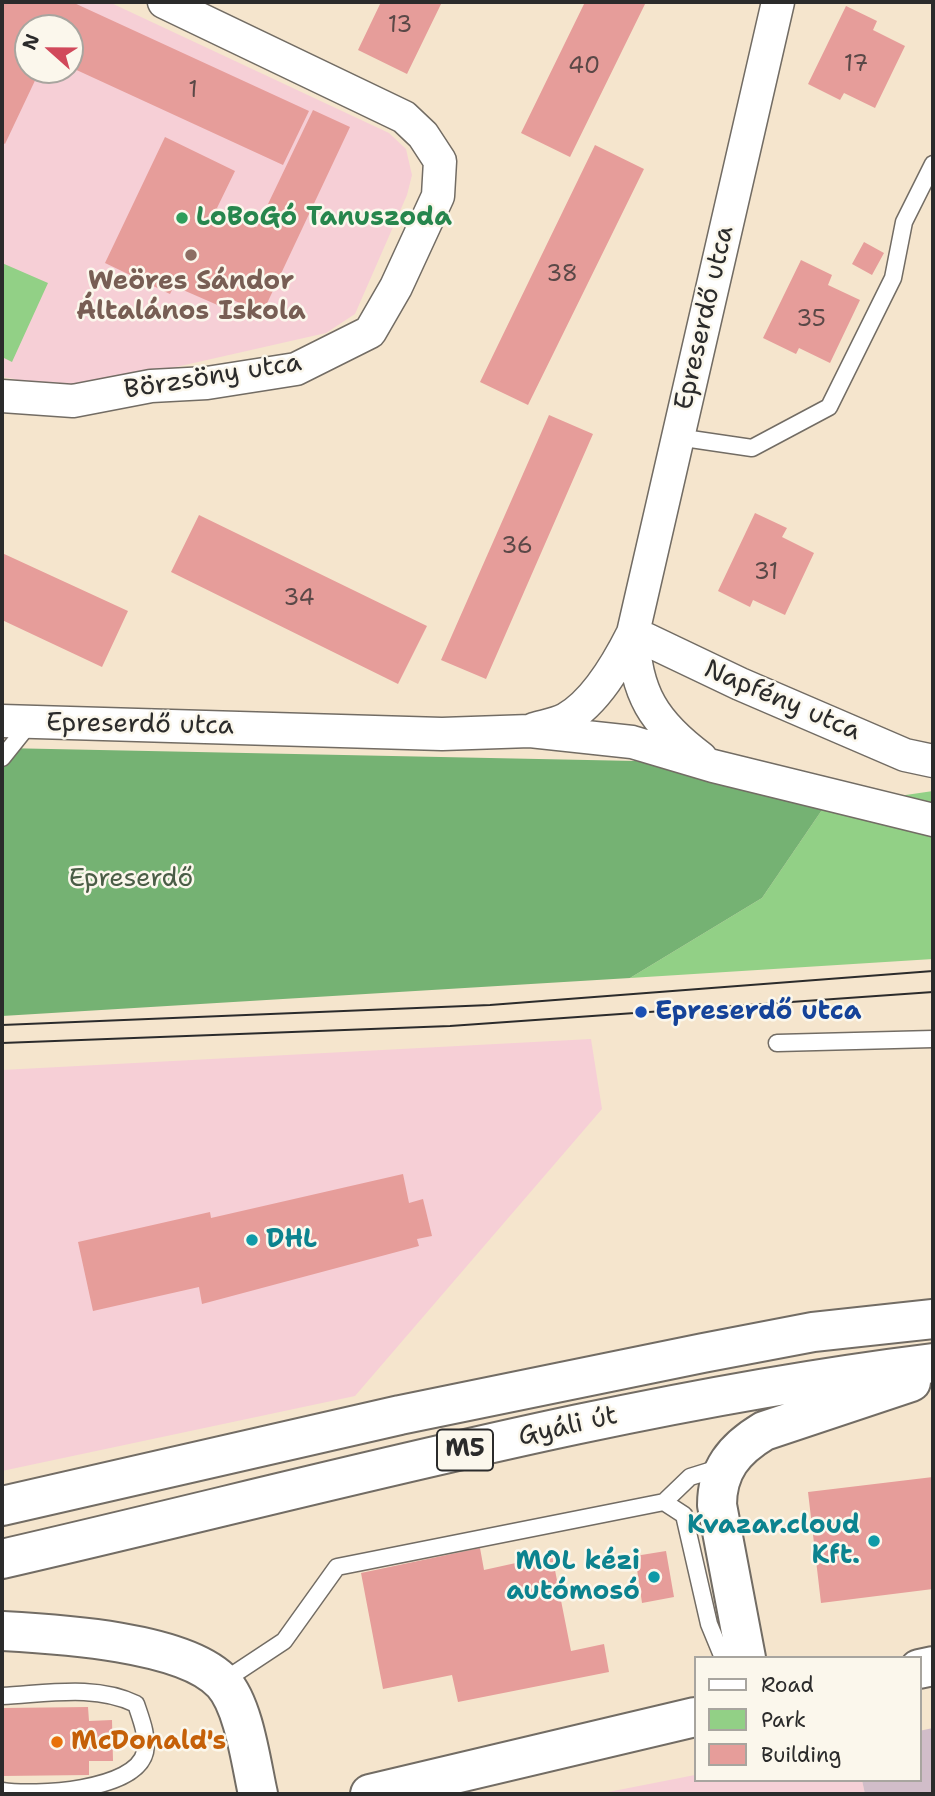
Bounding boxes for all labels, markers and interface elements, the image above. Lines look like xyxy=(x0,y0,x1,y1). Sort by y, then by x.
house number: 13 xyxy=(388,12,412,40)
north arrow xyxy=(14,14,84,84)
text: N xyxy=(16,31,45,54)
house number: 17 xyxy=(844,51,868,79)
house number: 40 xyxy=(568,53,600,81)
house number: 1 xyxy=(188,77,198,105)
place label: LoBoGó Tanuszoda xyxy=(196,202,452,234)
marker: LoBoGó Tanuszoda xyxy=(174,210,190,226)
street label: Epreserdő utca xyxy=(669,223,741,413)
marker: Weöres Sándor Általános Iskola xyxy=(183,247,199,263)
house number: 38 xyxy=(546,261,578,289)
place label: Weöres Sándor Általános Iskola xyxy=(76,266,306,328)
house number: 35 xyxy=(796,306,826,334)
street label: Börzsöny utca xyxy=(122,348,304,406)
house number: 36 xyxy=(501,533,533,561)
house number: 31 xyxy=(754,559,778,587)
house number: 34 xyxy=(283,585,315,613)
street label: Napfény utca xyxy=(699,654,865,748)
street label: Epreserdő utca xyxy=(46,708,234,742)
park label: Epreserdő xyxy=(69,863,193,895)
place label: Epreserdő utca xyxy=(655,996,861,1028)
marker: Epreserdő utca xyxy=(633,1004,649,1020)
place label: DHL xyxy=(266,1224,317,1256)
marker: DHL xyxy=(244,1232,260,1248)
street label: Gyáli út xyxy=(515,1400,621,1454)
road number: M5 xyxy=(437,1430,493,1470)
place label: Kvazar.cloud Kft. xyxy=(687,1510,860,1572)
marker: Kvazar.cloud Kft. xyxy=(866,1533,882,1549)
place label: MOL kézi autómosó xyxy=(506,1546,640,1608)
marker: MOL kézi autómosó xyxy=(646,1569,662,1585)
legend xyxy=(694,1656,921,1782)
text: Road xyxy=(761,1671,814,1699)
text: Park xyxy=(761,1706,806,1734)
place label: McDonald's xyxy=(71,1726,226,1758)
marker: McDonald's xyxy=(49,1734,65,1750)
text: Building xyxy=(761,1741,841,1769)

